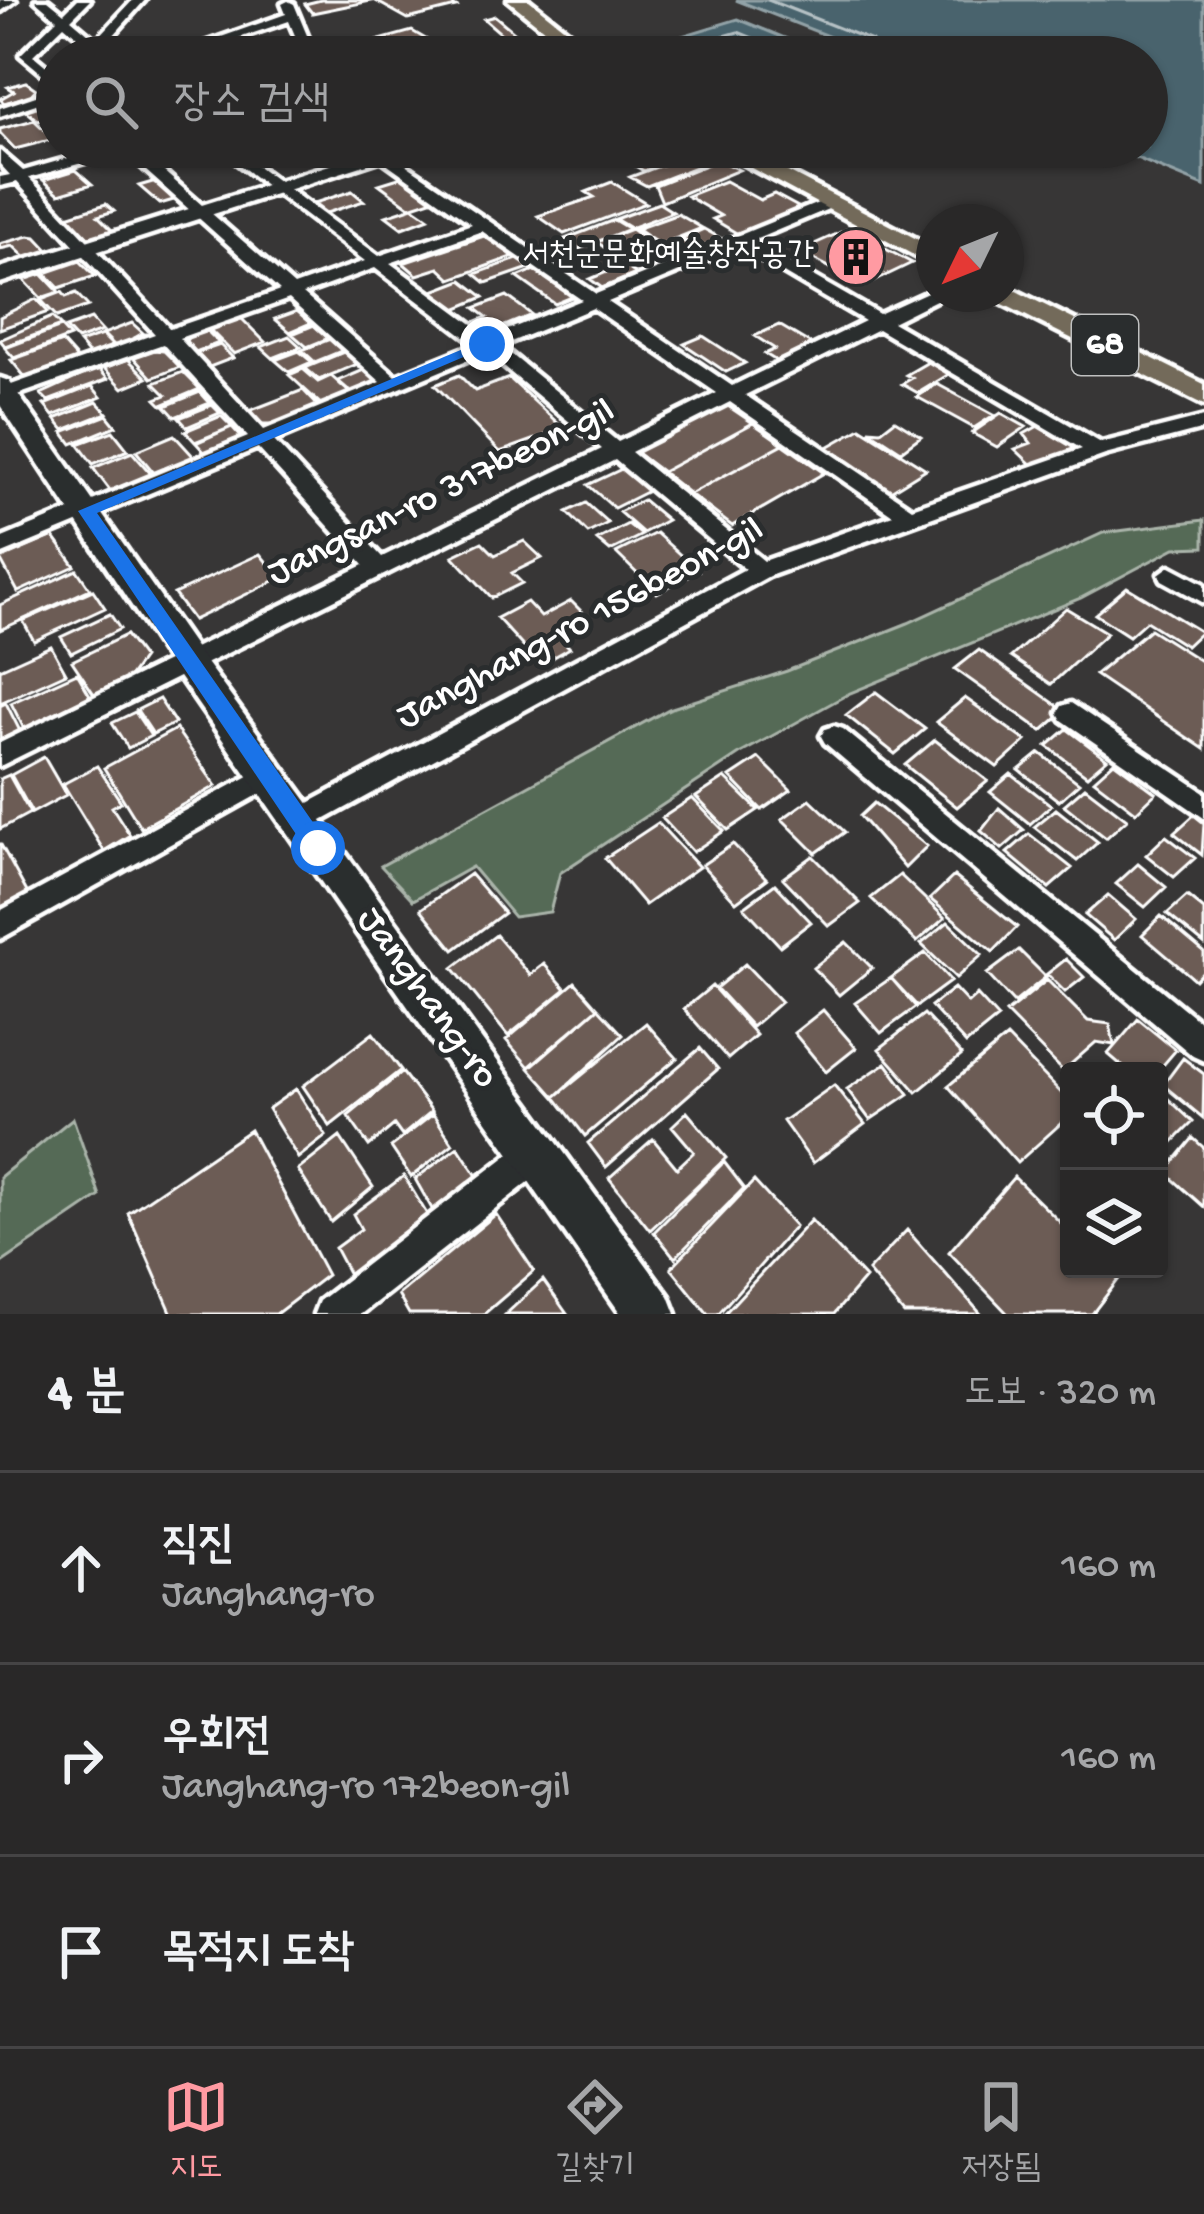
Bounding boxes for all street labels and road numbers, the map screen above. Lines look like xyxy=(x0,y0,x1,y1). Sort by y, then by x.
road number: 68 xyxy=(1072,315,1138,375)
street label: Jangsan-ro 317beon-gil xyxy=(261,390,623,598)
street label: Janghang-ro 156beon-gil xyxy=(390,509,772,741)
street label: Janghang-ro xyxy=(345,899,507,1099)

